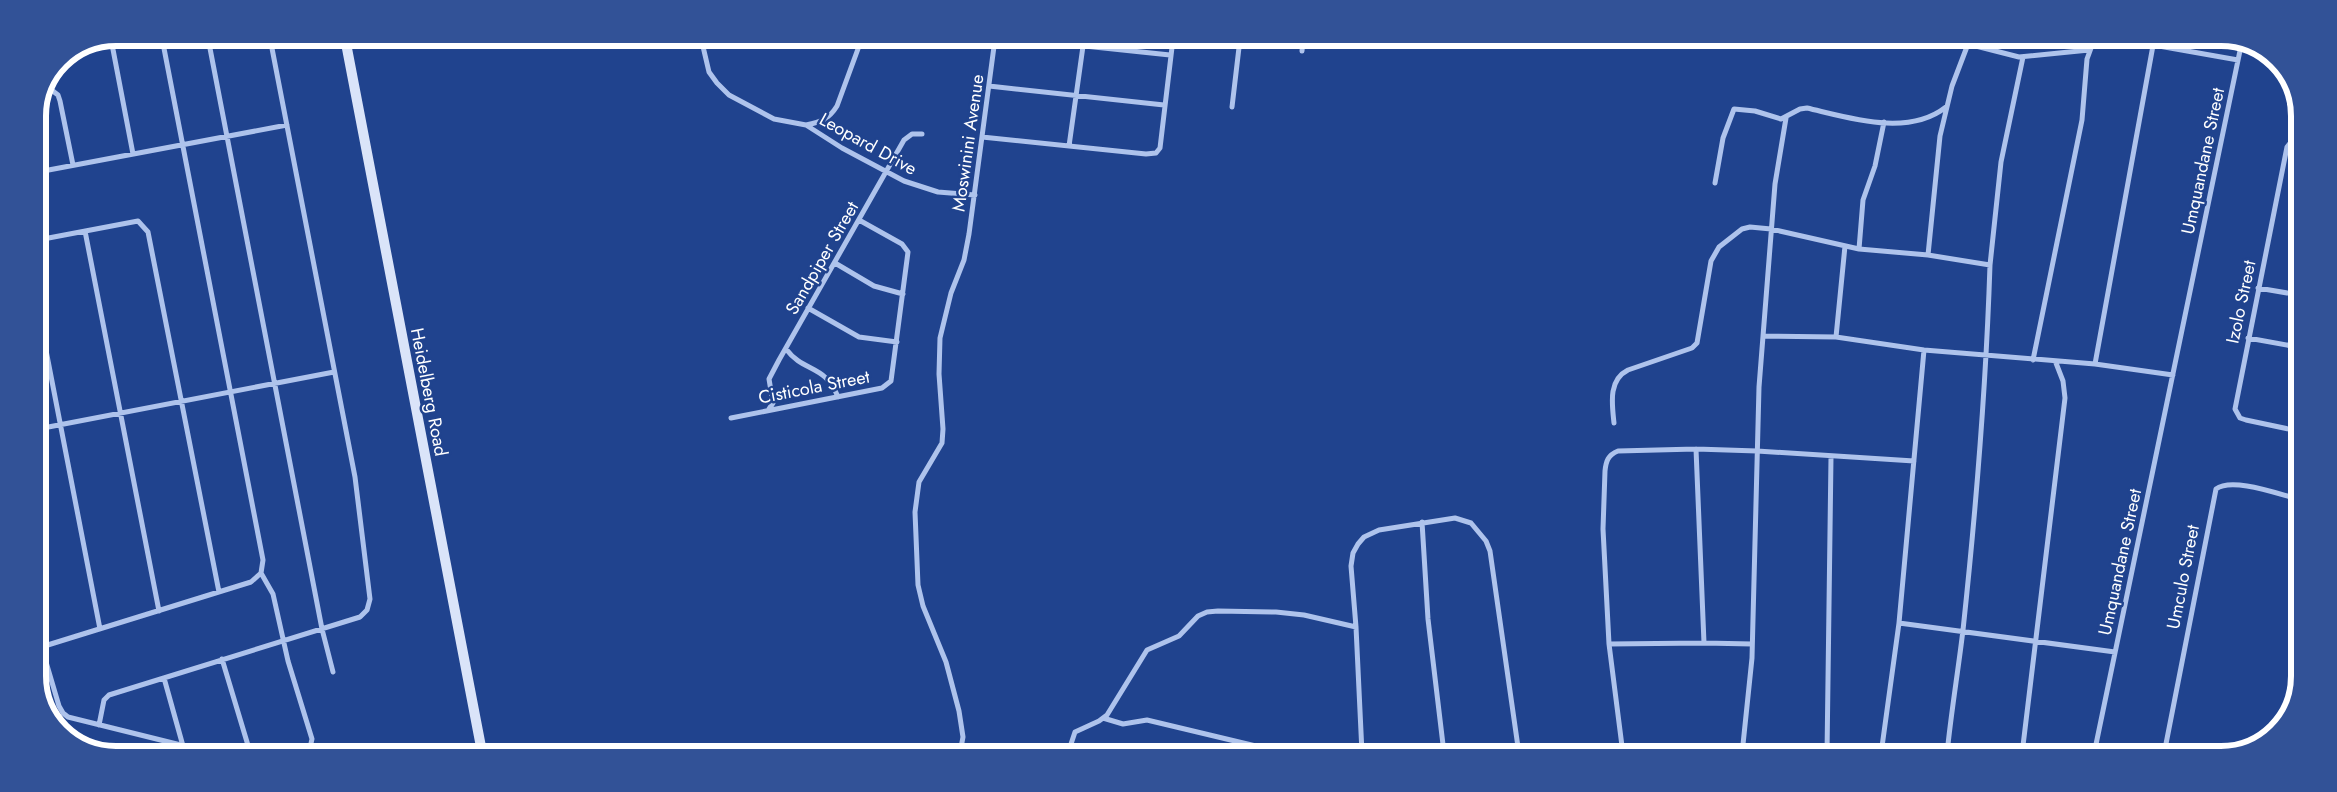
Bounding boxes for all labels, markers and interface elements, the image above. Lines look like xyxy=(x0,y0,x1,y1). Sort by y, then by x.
street label: Moswinini Avenue xyxy=(946,73,990,213)
street label: Umquandane Street xyxy=(2175,85,2231,237)
street label: Leopard Drive xyxy=(814,106,922,182)
street label: Sandpiper Street xyxy=(779,196,865,320)
street label: Izolo Street xyxy=(2219,257,2263,346)
street label: Heidelberg Road xyxy=(404,326,454,458)
street label: Cisticola Street xyxy=(756,363,873,411)
street label: Umquandane Street xyxy=(2092,486,2148,638)
street label: Umculo Street xyxy=(2160,522,2206,631)

